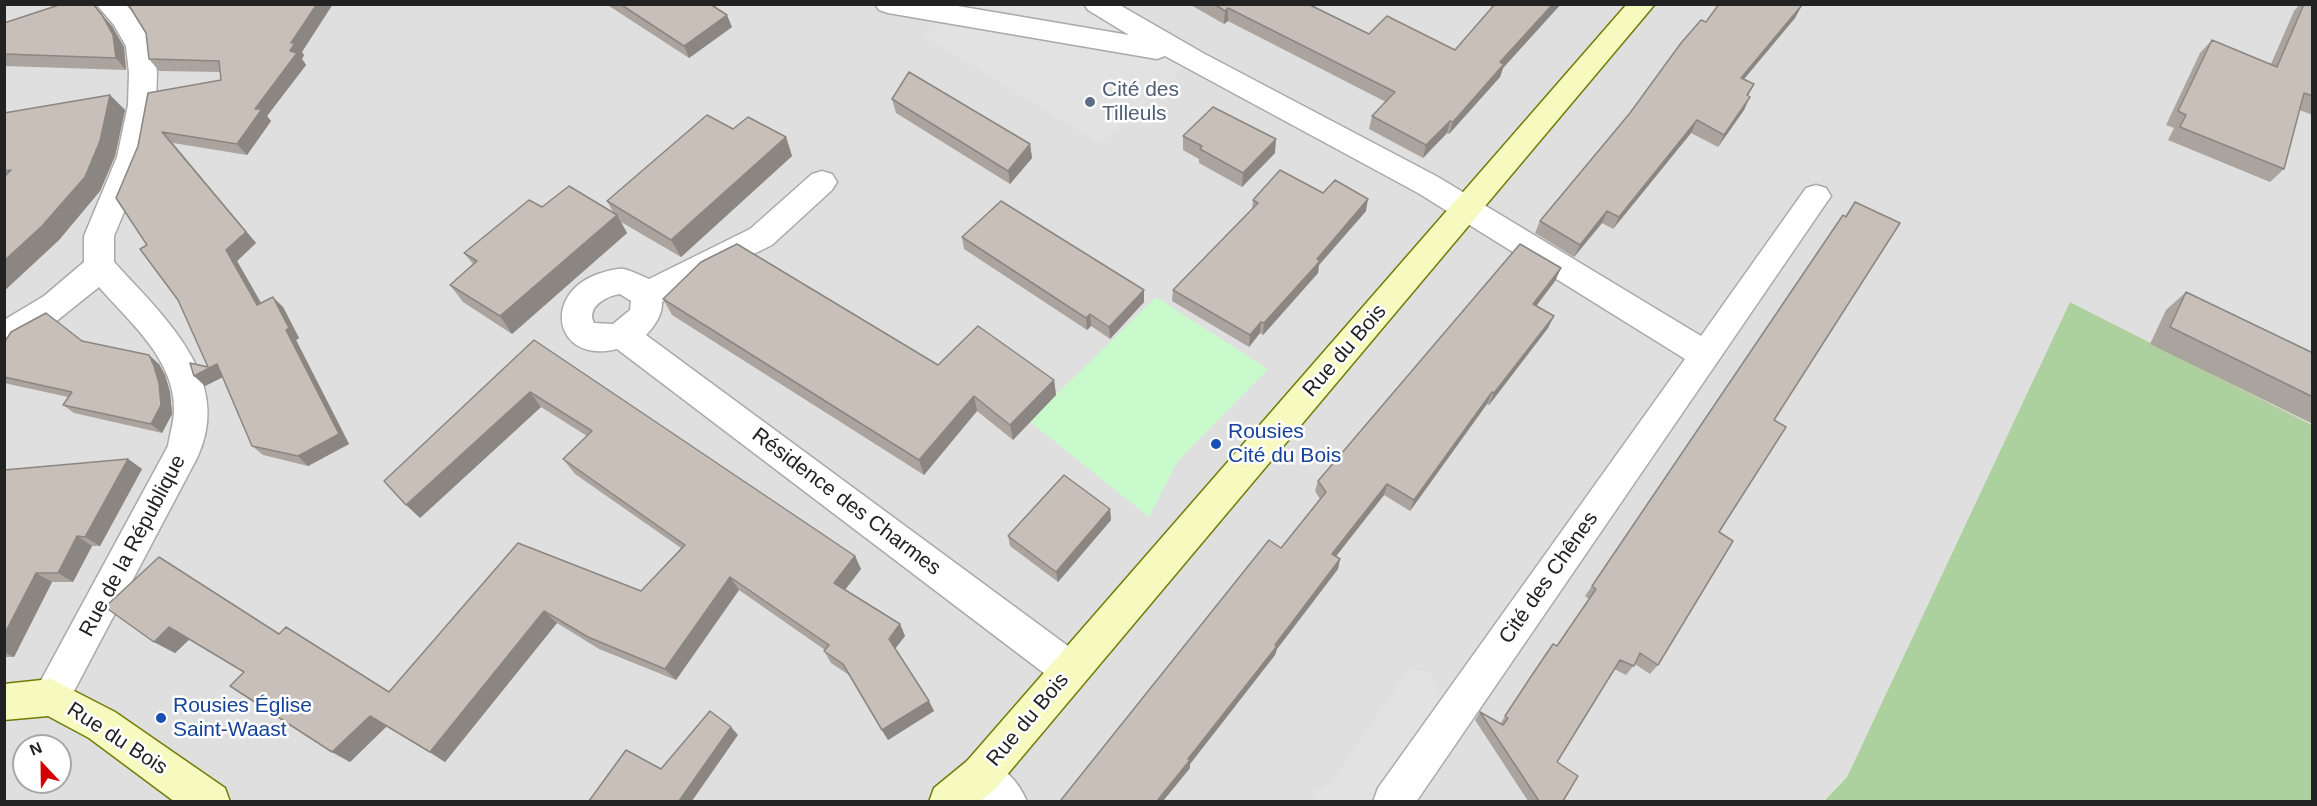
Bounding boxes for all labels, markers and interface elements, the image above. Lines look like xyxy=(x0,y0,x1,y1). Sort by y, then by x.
place label: Cité des Tilleuls xyxy=(1102,77,1179,127)
marker: Cité des Tilleuls xyxy=(1083,95,1097,109)
street label: Rue du Bois xyxy=(1298,300,1392,402)
place label: Rousies Cité du Bois xyxy=(1228,419,1341,469)
street label: Résidence des Charmes xyxy=(747,423,945,581)
marker: Rousies Cité du Bois xyxy=(1209,437,1223,451)
street label: Rue de la République xyxy=(74,451,192,641)
street label: Cité des Chênes xyxy=(1494,507,1604,649)
street label: Rue du Bois xyxy=(982,668,1074,772)
place label: Rousies Église Saint-Waast xyxy=(173,693,312,743)
street label: Rue du Bois xyxy=(62,697,172,781)
marker: Rousies Église Saint-Waast xyxy=(154,711,168,725)
north arrow xyxy=(12,734,72,794)
text: N xyxy=(27,739,44,759)

